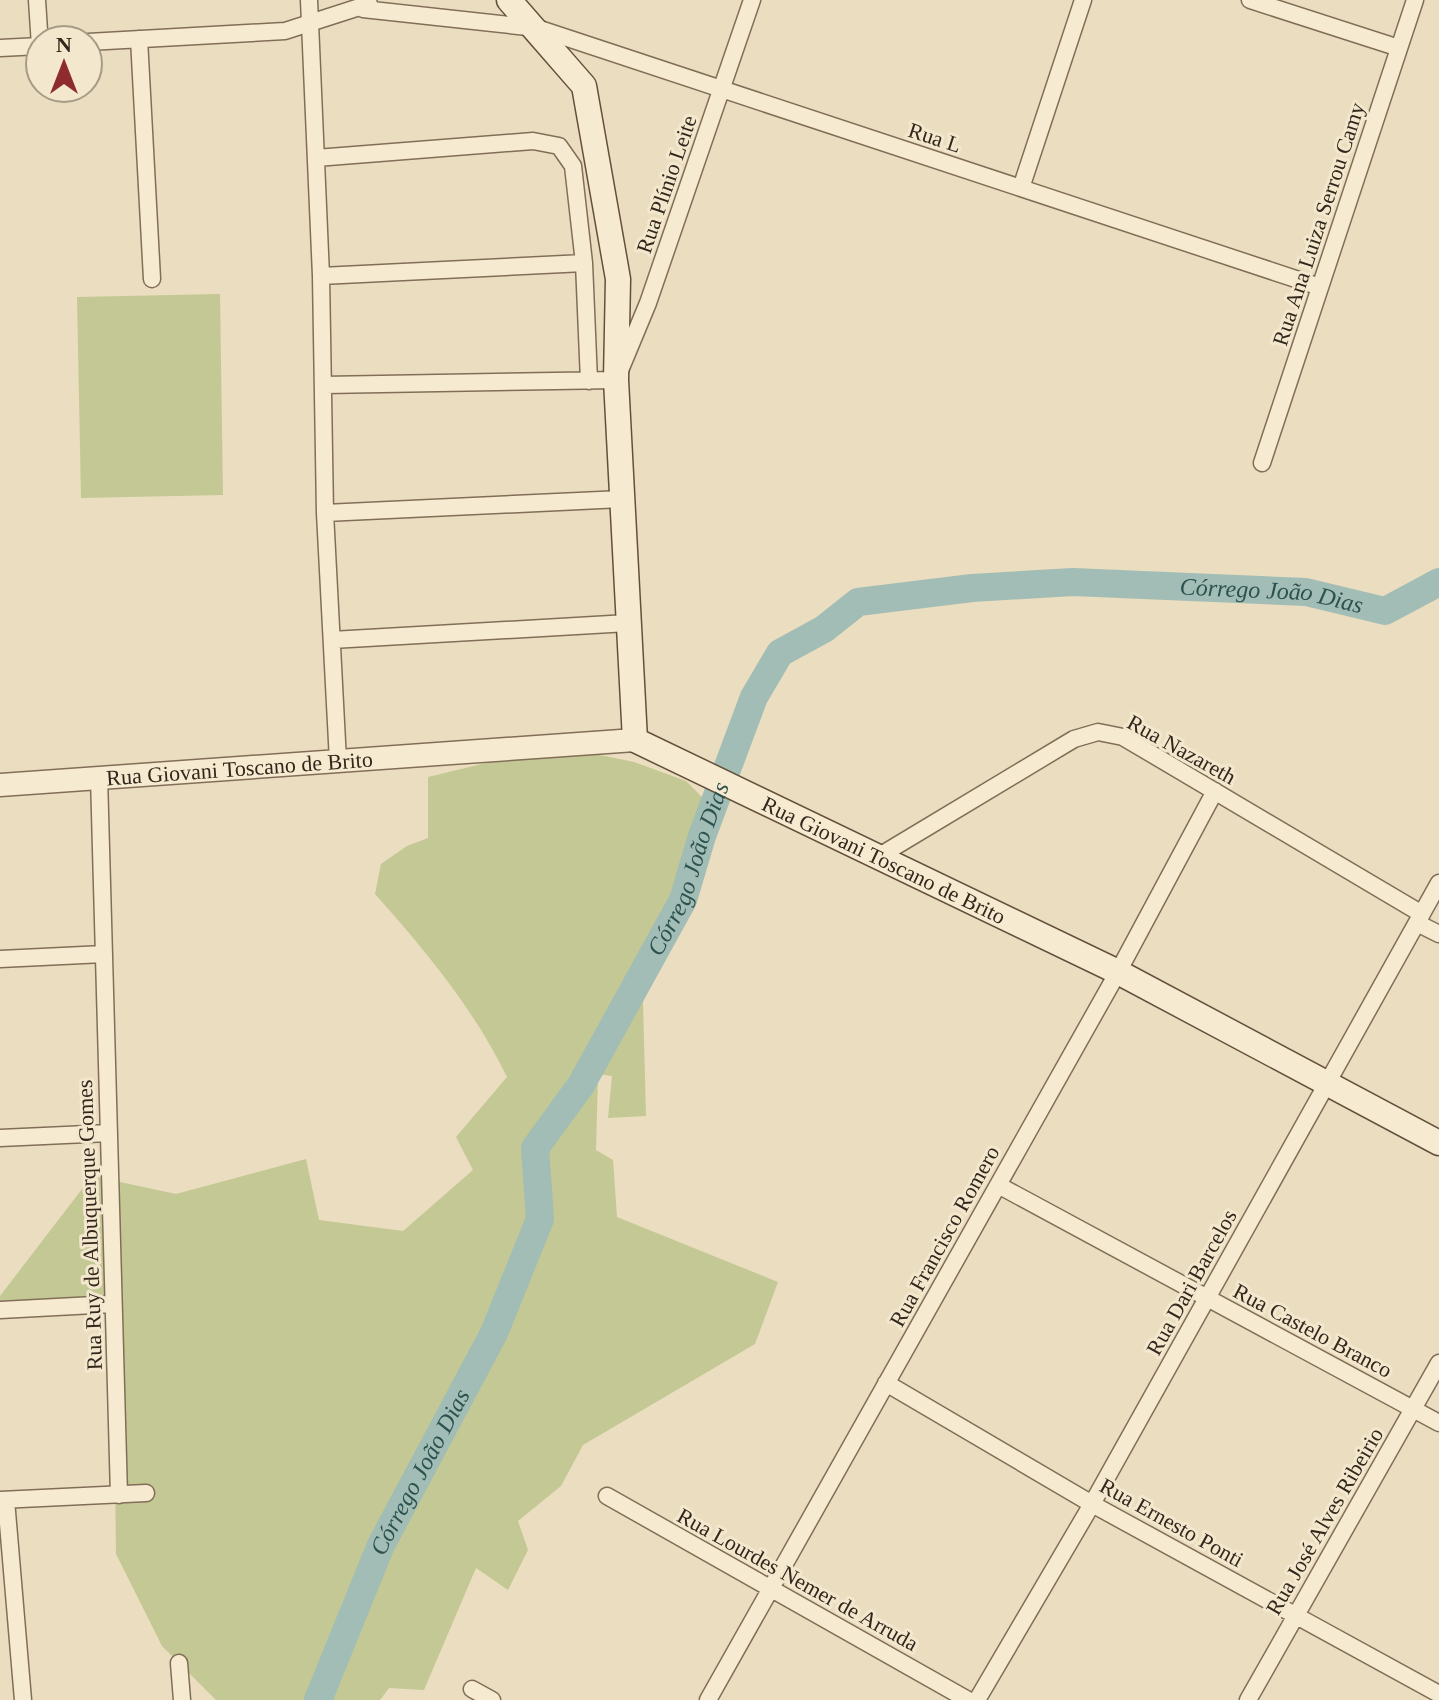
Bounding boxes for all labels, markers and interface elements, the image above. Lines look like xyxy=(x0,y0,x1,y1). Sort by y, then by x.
north arrow xyxy=(24,24,104,104)
text: N xyxy=(56,32,72,57)
street label: Rua Ana Luiza Serrou Camy xyxy=(1267,99,1370,349)
street label: Rua Plínio Leite xyxy=(631,112,702,256)
street label: Rua L xyxy=(905,117,965,158)
water label: Córrego João Dias xyxy=(1179,574,1366,618)
street label: Rua Nazareth xyxy=(1123,709,1240,790)
street label: Rua Giovani Toscano de Brito xyxy=(105,747,373,790)
water label: Córrego João Dias xyxy=(642,778,734,960)
street label: Rua Giovani Toscano de Brito xyxy=(758,791,1010,929)
street label: Rua Ruy de Albuquerque Gomes xyxy=(72,1079,107,1371)
street label: Rua Francisco Romero xyxy=(884,1141,1005,1331)
street label: Rua Dari Barcelos xyxy=(1141,1205,1242,1359)
street label: Rua Castelo Branco xyxy=(1229,1278,1396,1383)
water label: Córrego João Dias xyxy=(365,1385,475,1559)
street label: Rua José Alves Ribeirio xyxy=(1261,1423,1388,1619)
street label: Rua Ernesto Ponti xyxy=(1096,1473,1248,1572)
street label: Rua Lourdes Nemer de Arruda xyxy=(673,1503,923,1656)

